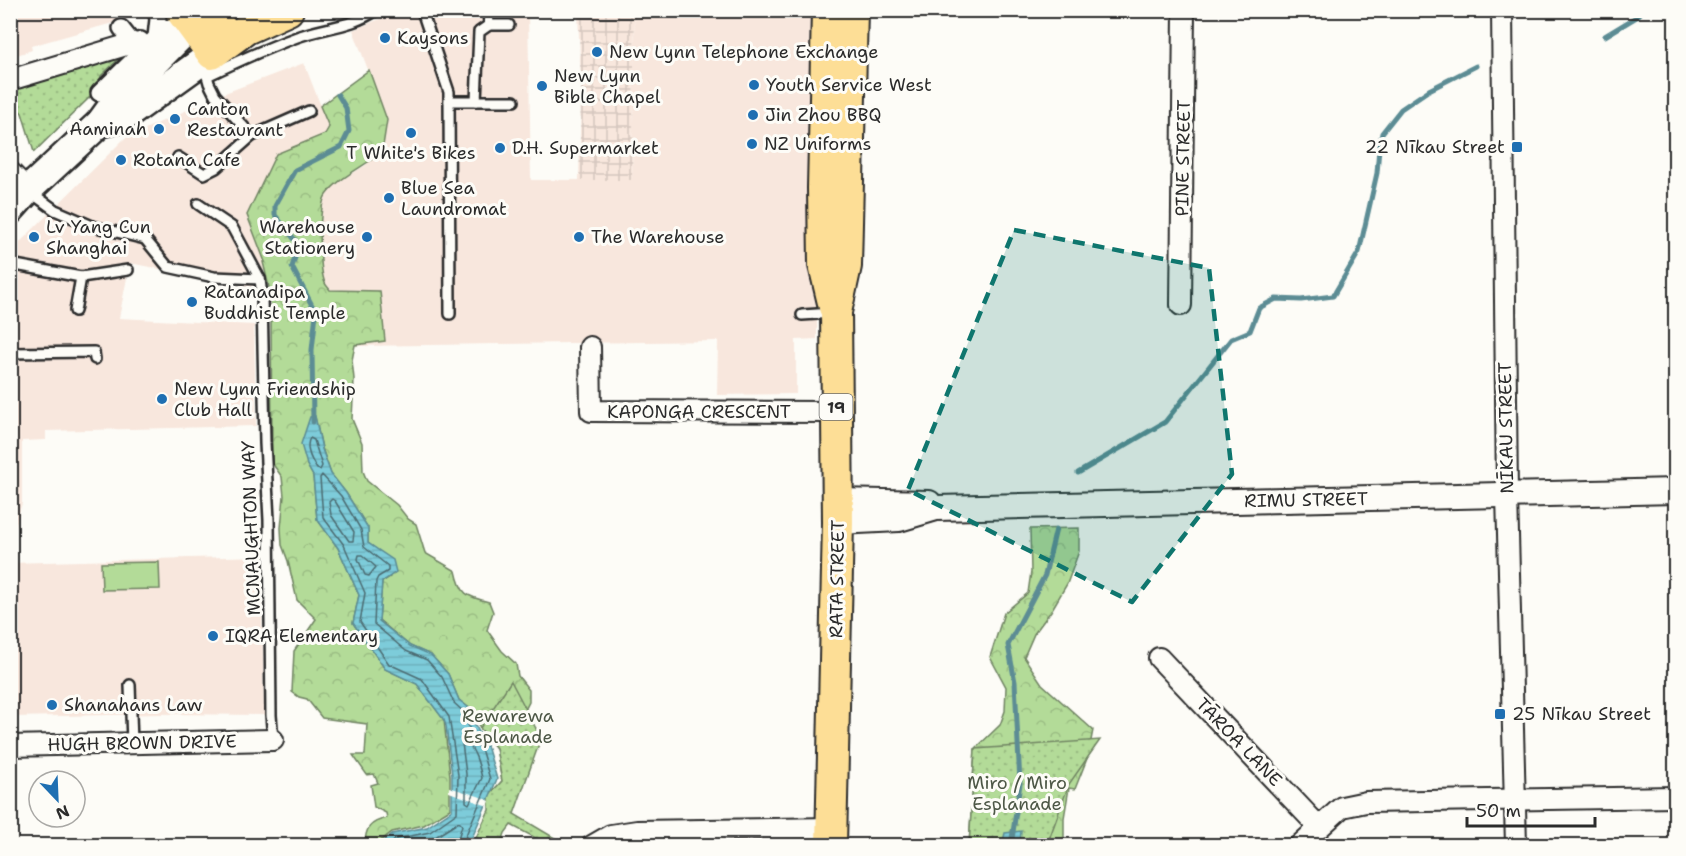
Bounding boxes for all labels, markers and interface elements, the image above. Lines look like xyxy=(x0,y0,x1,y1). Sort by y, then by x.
place label: Kaysons xyxy=(397,26,469,50)
marker: Kaysons xyxy=(378,31,392,45)
place label: New Lynn Telephone Exchange xyxy=(609,40,878,64)
marker: New Lynn Telephone Exchange xyxy=(590,45,604,59)
place label: New Lynn Bible Chapel xyxy=(554,64,661,109)
place label: Youth Service West xyxy=(766,73,932,97)
marker: Youth Service West xyxy=(747,78,761,92)
marker: New Lynn Bible Chapel xyxy=(535,79,549,93)
place label: Canton Restaurant xyxy=(187,97,283,142)
street label: PINE STREET xyxy=(1170,99,1196,217)
place label: Jin Zhou BBQ xyxy=(765,103,882,127)
marker: Jin Zhou BBQ xyxy=(746,108,760,122)
marker: Canton Restaurant xyxy=(168,112,182,126)
place label: Aaminah xyxy=(69,117,147,141)
marker: Aaminah xyxy=(152,122,166,136)
marker: T White's Bikes xyxy=(404,126,418,140)
place label: NZ Uniforms xyxy=(764,132,871,156)
place label: 22 Nīkau Street xyxy=(1365,135,1505,159)
place label: D.H. Supermarket xyxy=(512,136,659,160)
marker: NZ Uniforms xyxy=(745,137,759,151)
marker: 22 Nīkau Street xyxy=(1510,140,1524,154)
place label: T White's Bikes xyxy=(346,141,476,165)
marker: D.H. Supermarket xyxy=(493,141,507,155)
place label: Rotana Cafe xyxy=(133,148,241,172)
marker: Rotana Cafe xyxy=(114,153,128,167)
place label: Blue Sea Laundromat xyxy=(401,176,507,221)
marker: Blue Sea Laundromat xyxy=(382,191,396,205)
place label: Lv Yang Cun Shanghai xyxy=(46,215,151,260)
place label: Warehouse Stationery xyxy=(259,215,355,260)
place label: The Warehouse xyxy=(591,225,725,249)
marker: Lv Yang Cun Shanghai xyxy=(27,230,41,244)
marker: Warehouse Stationery xyxy=(360,230,374,244)
marker: The Warehouse xyxy=(572,230,586,244)
place label: Ratanadipa Buddhist Temple xyxy=(204,280,346,325)
marker: Ratanadipa Buddhist Temple xyxy=(185,295,199,309)
street label: NĪKAU STREET xyxy=(1493,362,1519,494)
place label: New Lynn Friendship Club Hall xyxy=(174,377,356,422)
marker: New Lynn Friendship Club Hall xyxy=(155,392,169,406)
road number: 19 xyxy=(820,394,852,420)
street label: KAPONGA CRESCENT xyxy=(607,400,791,424)
street label: MCNAUGHTON WAY xyxy=(236,440,266,616)
street label: RIMU STREET xyxy=(1244,487,1368,513)
street label: RATA STREET xyxy=(824,520,850,638)
place label: IQRA Elementary xyxy=(225,624,378,648)
marker: IQRA Elementary xyxy=(206,629,220,643)
street label: TĀROA LANE xyxy=(1191,692,1287,792)
place label: Shanahans Law xyxy=(64,693,203,717)
marker: Shanahans Law xyxy=(45,698,59,712)
place label: 25 Nīkau Street xyxy=(1512,702,1651,726)
park label: Rewarewa Esplanade xyxy=(462,704,554,749)
marker: 25 Nīkau Street xyxy=(1493,707,1507,721)
street label: HUGH BROWN DRIVE xyxy=(47,729,237,757)
north arrow xyxy=(27,769,87,829)
park label: Miro / Miro Esplanade xyxy=(967,771,1067,816)
scale bar xyxy=(1467,790,1594,828)
text: 50 m xyxy=(1476,799,1521,823)
text: N xyxy=(53,800,73,824)

